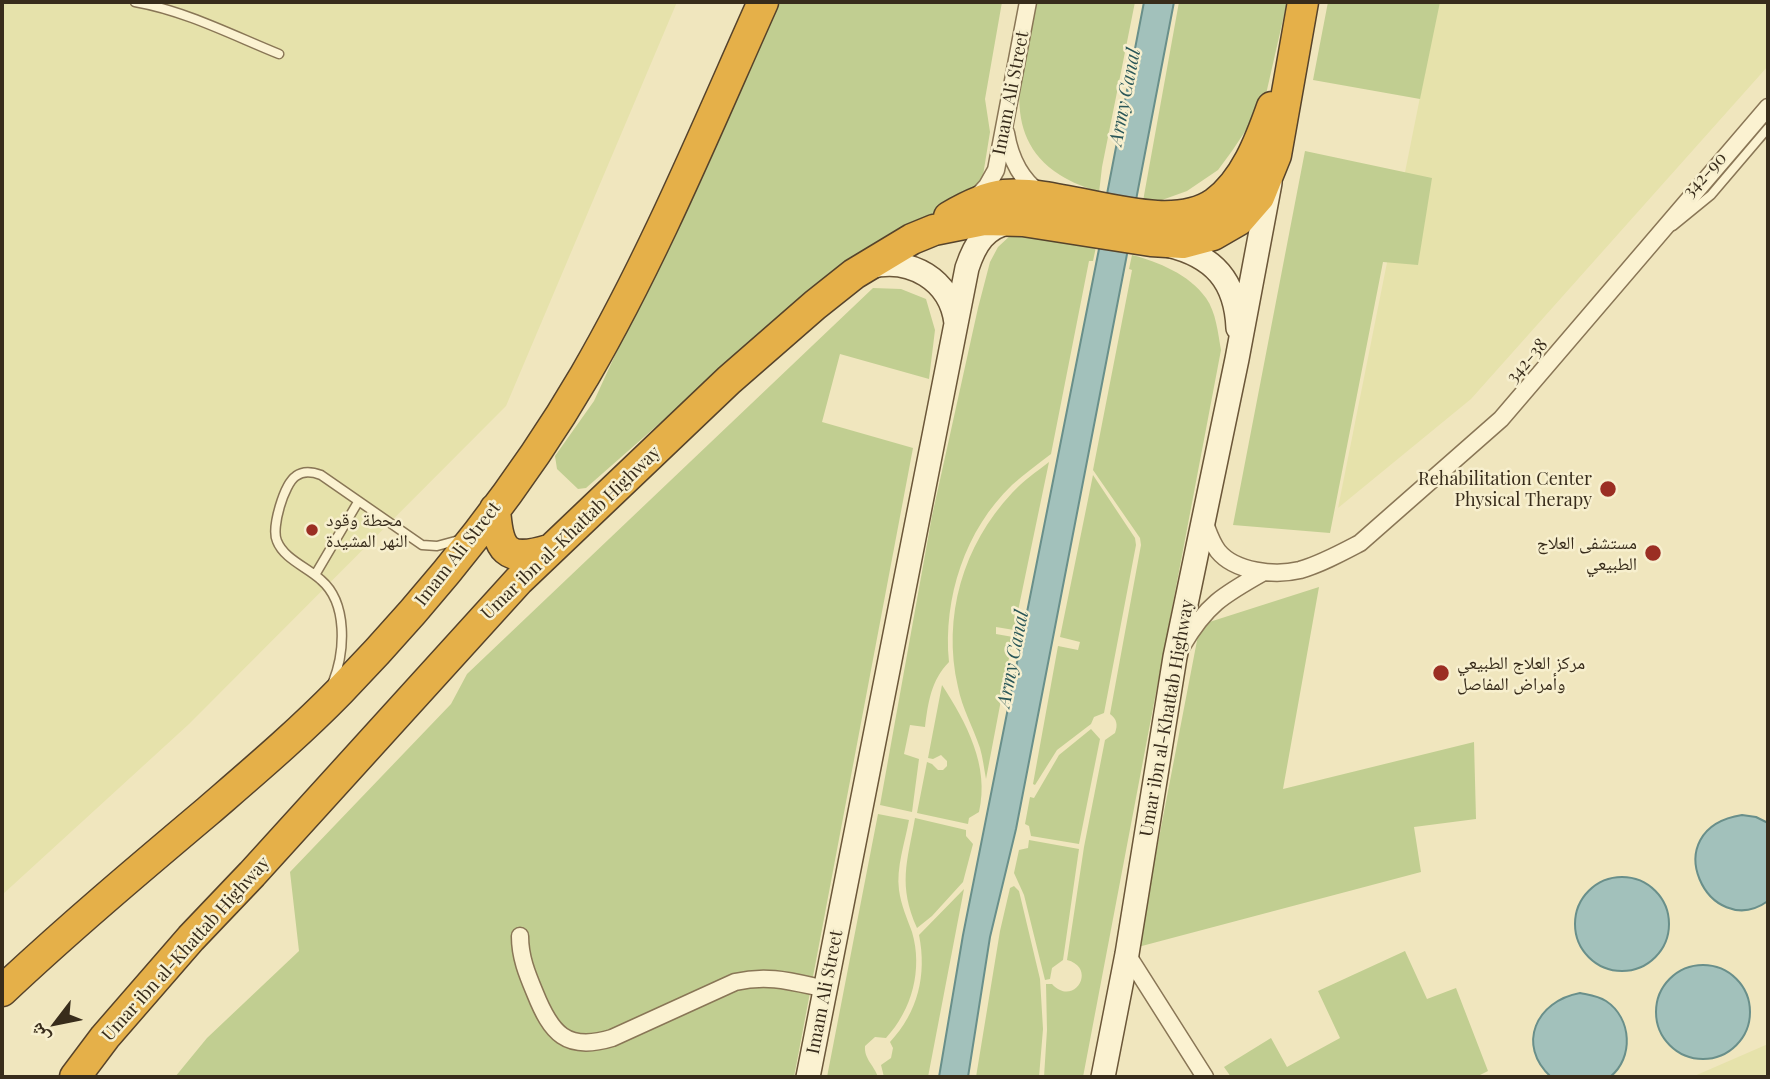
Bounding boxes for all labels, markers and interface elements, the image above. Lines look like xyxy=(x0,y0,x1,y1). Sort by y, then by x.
street label: Imam Ali Street xyxy=(988,29,1034,157)
water label: Army Canal xyxy=(1104,47,1146,147)
street label: 342-90 xyxy=(1678,148,1732,202)
street label: 342-38 xyxy=(1502,334,1552,388)
street label: Umar ibn al-Khattab Highway xyxy=(477,442,665,624)
place label: Rehabilitation Center Physical Therapy xyxy=(1418,468,1592,510)
marker: Rehabilitation Center Physical Therapy xyxy=(1598,479,1618,499)
street label: Imam Ali Street xyxy=(411,498,505,610)
place label: محطة وقود النهر المشيدة xyxy=(326,509,408,552)
marker: محطة وقود النهر المشيدة xyxy=(304,522,320,538)
place label: مستشفى العلاج الطبيعي xyxy=(1537,532,1637,574)
marker: مستشفى العلاج الطبيعي xyxy=(1643,543,1663,563)
street label: Umar ibn al-Khattab Highway xyxy=(1135,598,1199,838)
water label: Army Canal xyxy=(992,609,1034,709)
place label: مركز العلاج الطبيعي وأمراض المفاصل xyxy=(1457,652,1585,694)
marker: مركز العلاج الطبيعي وأمراض المفاصل xyxy=(1431,663,1451,683)
street label: Umar ibn al-Khattab Highway xyxy=(97,852,275,1046)
street label: Imam Ali Street xyxy=(802,928,848,1056)
north arrow xyxy=(21,988,91,1058)
text: ش xyxy=(22,1019,55,1050)

